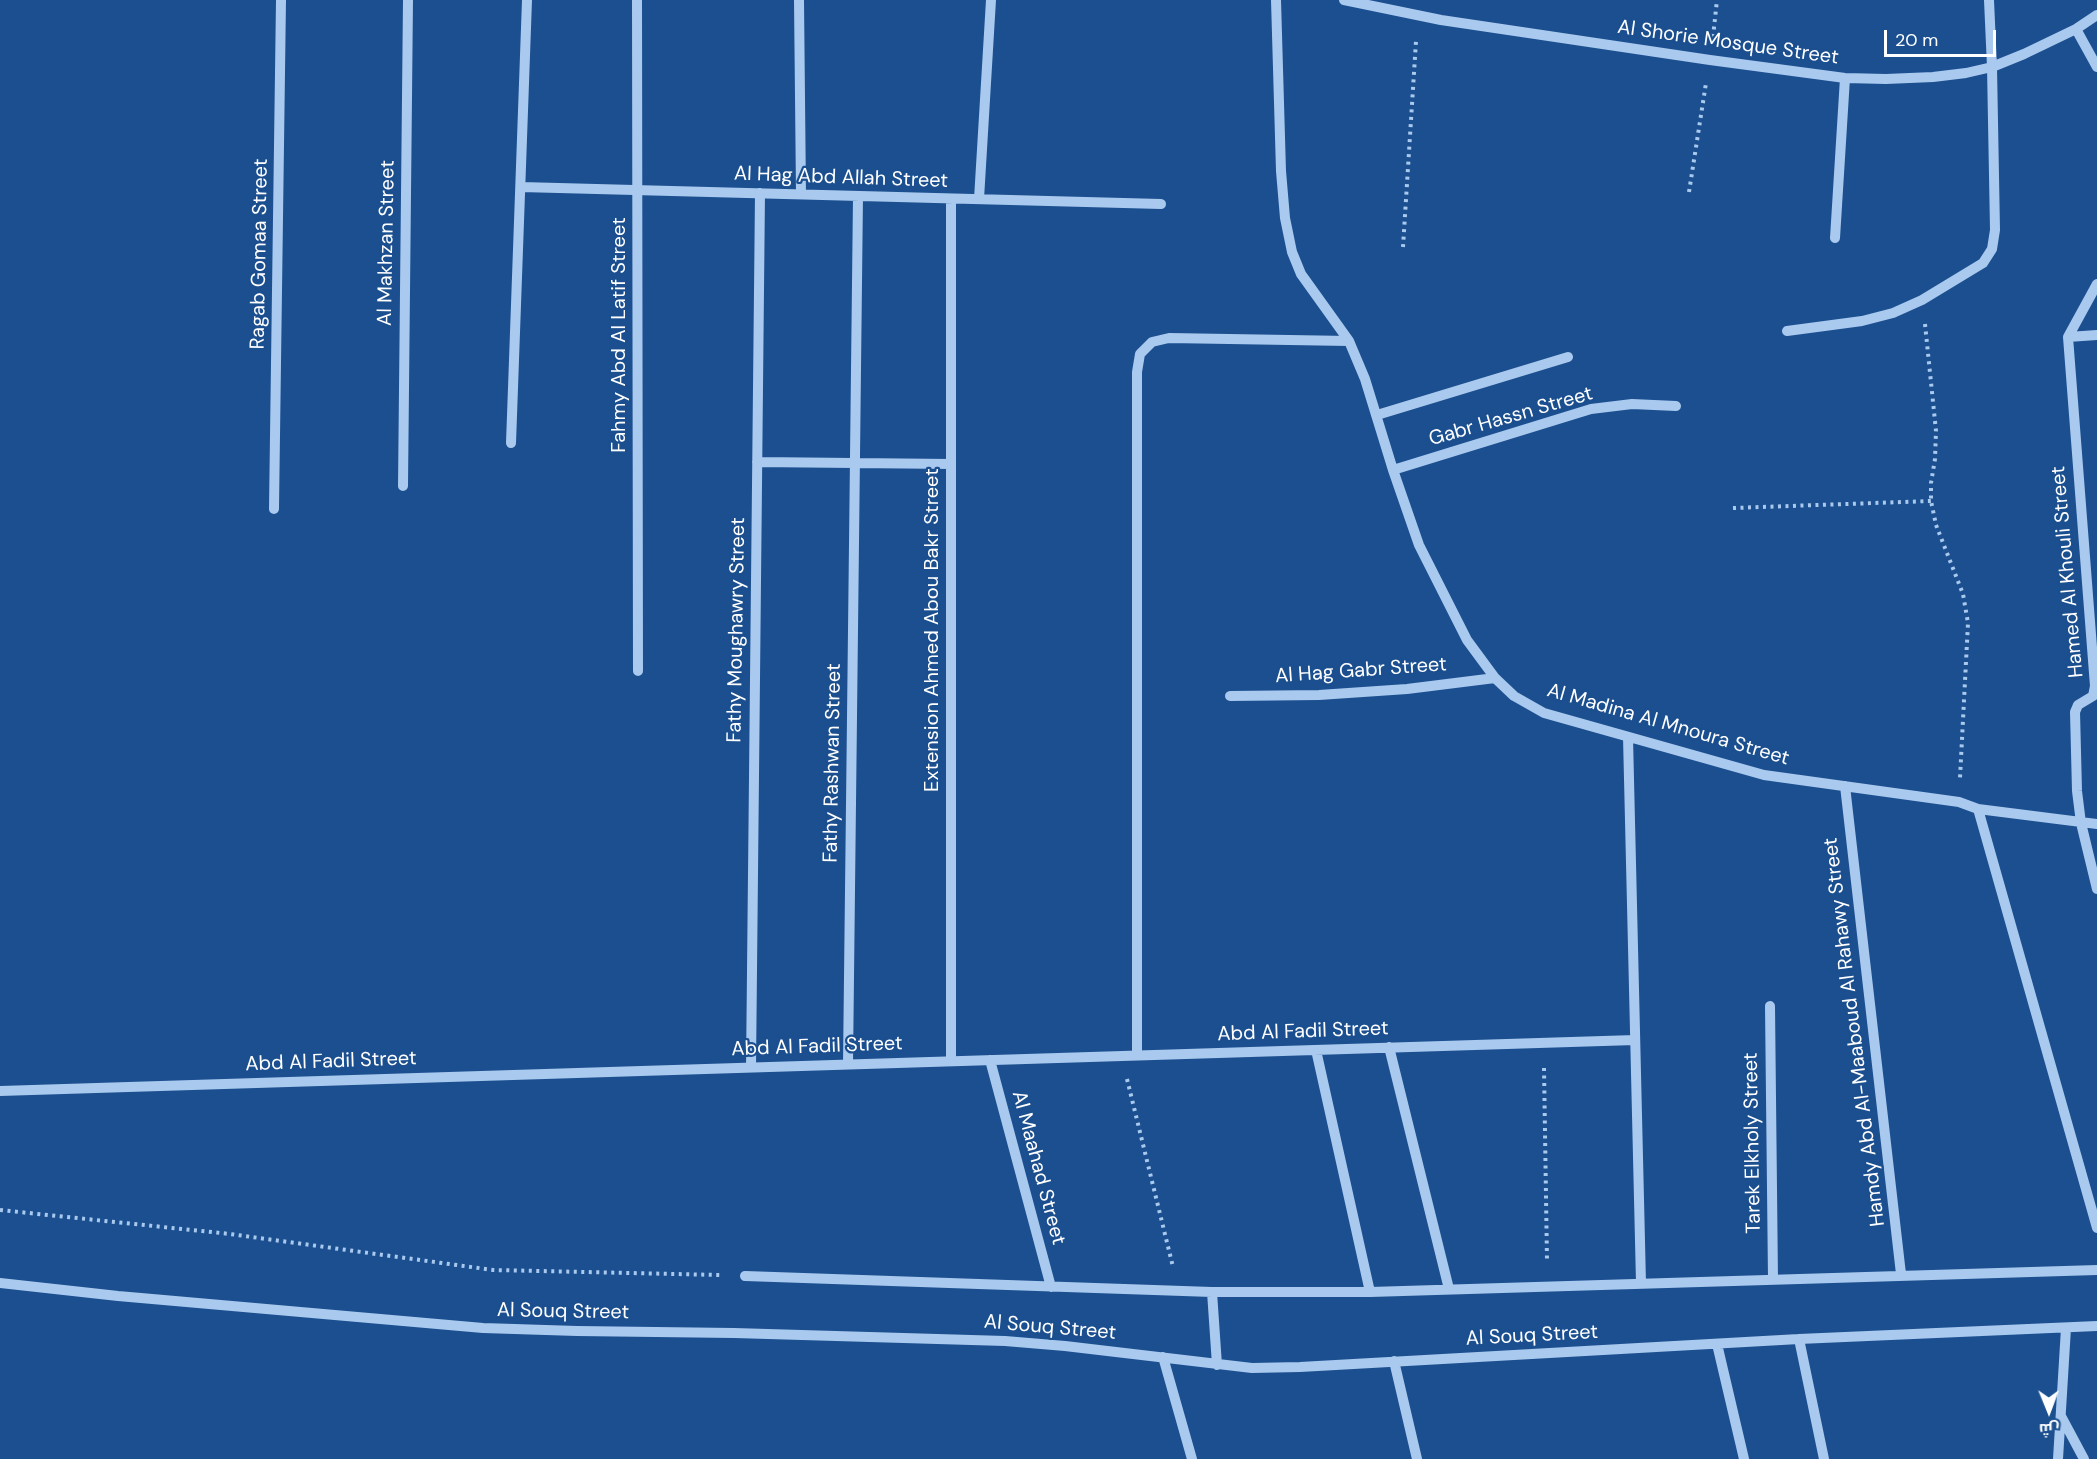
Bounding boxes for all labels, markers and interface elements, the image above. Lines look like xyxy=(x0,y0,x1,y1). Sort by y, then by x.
street label: Al Shorie Mosque Street xyxy=(1616,16,1840,70)
scale bar xyxy=(1887,18,2000,56)
text: 20 m xyxy=(1895,28,1938,52)
street label: Ragab Gomaa Street xyxy=(246,158,274,350)
street label: Al Makhzan Street xyxy=(374,160,400,326)
street label: Al Hag Abd Allah Street xyxy=(734,162,948,194)
street label: Fahmy Abd Al Latif Street xyxy=(608,217,632,453)
street label: Gabr Hassn Street xyxy=(1426,382,1596,452)
street label: Hamed Al Khouli Street xyxy=(2047,465,2089,679)
street label: Extension Ahmed Abou Bakr Street xyxy=(921,468,945,792)
street label: Fathy Moughawry Street xyxy=(723,517,751,743)
street label: Al Hag Gabr Street xyxy=(1274,653,1448,689)
street label: Fathy Rashwan Street xyxy=(819,663,847,863)
street label: Al Madina Al Mnoura Street xyxy=(1544,679,1792,771)
street label: Hamdy Abd Al-Maaboud Al Rahawy Street xyxy=(1819,836,1891,1228)
street label: Abd Al Fadil Street xyxy=(1217,1017,1389,1047)
street label: Abd Al Fadil Street xyxy=(731,1032,903,1062)
street label: Abd Al Fadil Street xyxy=(245,1047,417,1077)
street label: Tarek Elkholy Street xyxy=(1739,1052,1767,1234)
street label: Al Maahad Street xyxy=(1006,1088,1070,1248)
street label: Al Souq Street xyxy=(497,1299,629,1325)
street label: Al Souq Street xyxy=(983,1310,1117,1346)
street label: Al Souq Street xyxy=(1465,1321,1599,1351)
north arrow xyxy=(2019,1381,2079,1441)
text: ش xyxy=(2039,1419,2060,1440)

